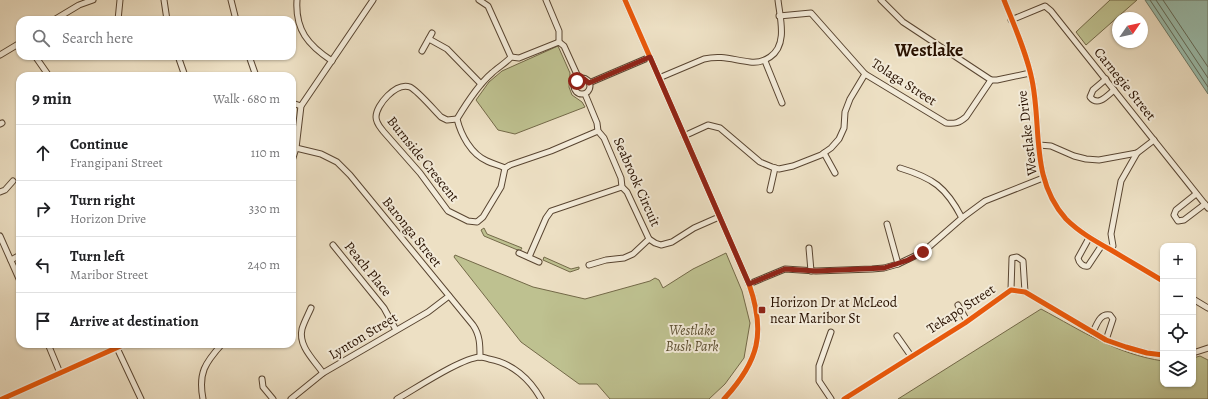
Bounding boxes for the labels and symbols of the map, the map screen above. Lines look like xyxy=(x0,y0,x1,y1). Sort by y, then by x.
north arrow xyxy=(1112,12,1148,48)
district label: Westlake xyxy=(894,38,963,62)
street label: Carnegie Street xyxy=(1090,43,1161,125)
street label: Tolaga Street xyxy=(868,54,941,110)
route start xyxy=(568,72,586,90)
street label: Westlake Drive xyxy=(1012,89,1042,178)
street label: Burnside Crescent xyxy=(383,112,464,206)
street label: Seabrook Circuit xyxy=(609,134,665,230)
street label: Baronga Street xyxy=(378,193,446,271)
street label: Peach Place xyxy=(340,237,396,301)
route end xyxy=(914,243,932,261)
street label: Tekapo Street xyxy=(923,280,999,338)
place label: Horizon Dr at McLeod near Maribor St xyxy=(770,293,898,328)
marker: Horizon Dr at McLeod near Maribor St xyxy=(757,305,767,315)
street label: Lynton Street xyxy=(325,308,401,364)
park label: Westlake Bush Park xyxy=(665,321,719,356)

